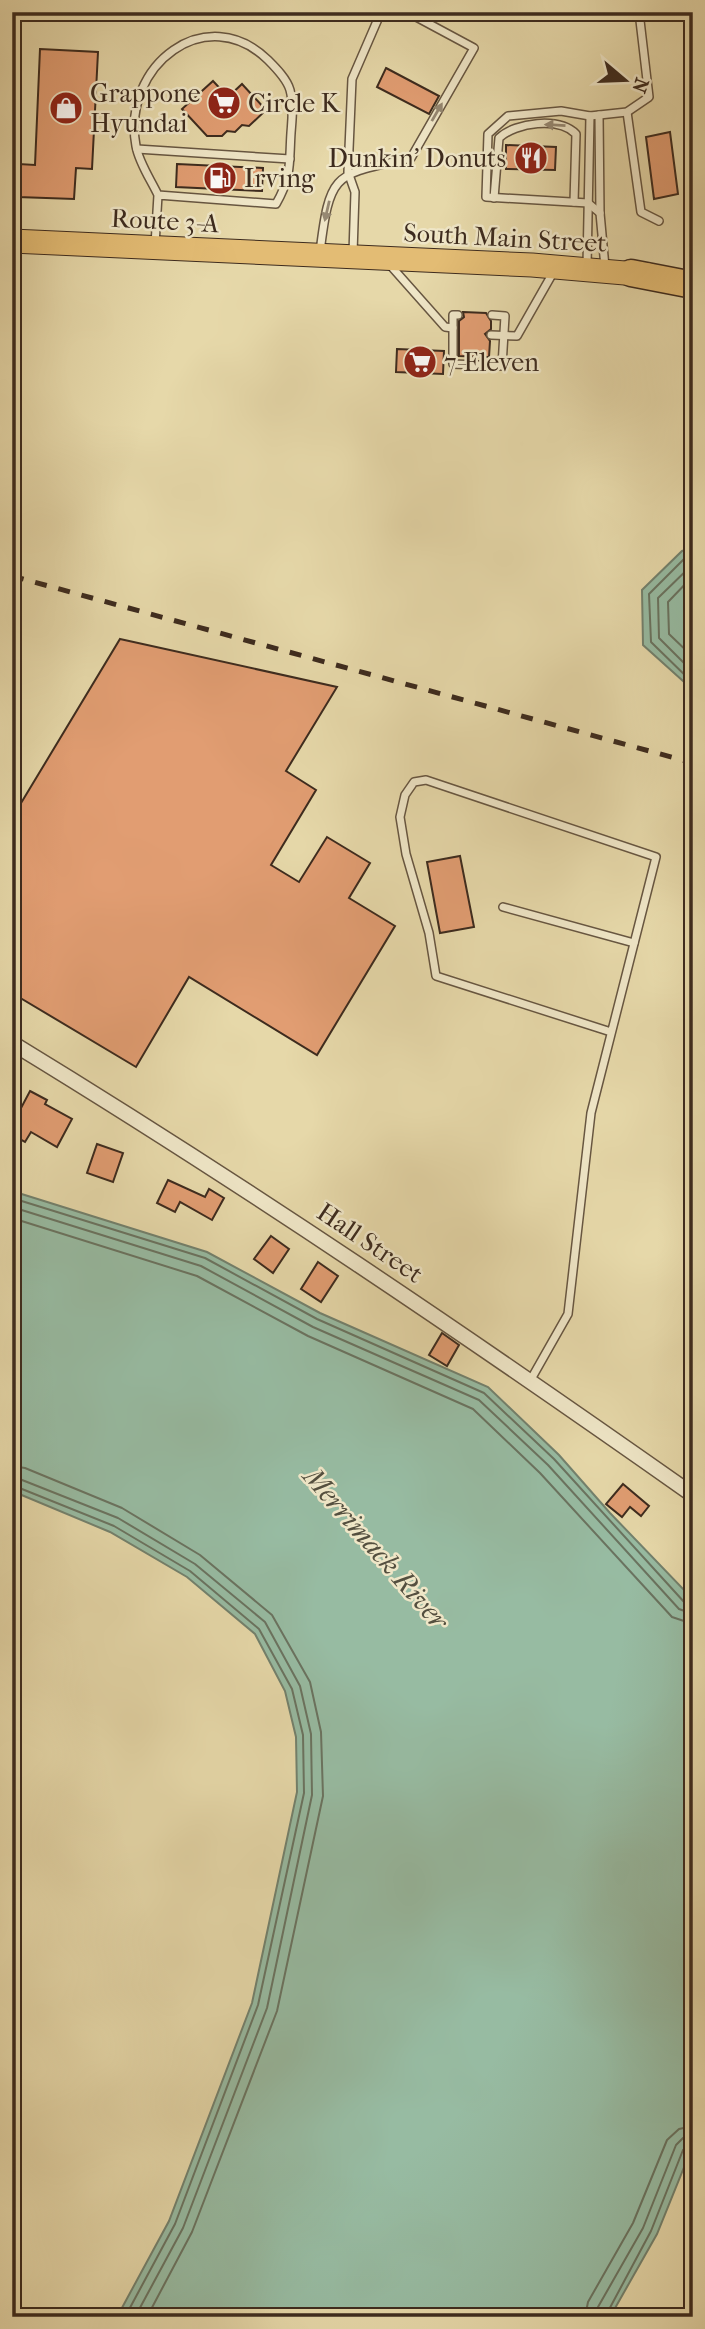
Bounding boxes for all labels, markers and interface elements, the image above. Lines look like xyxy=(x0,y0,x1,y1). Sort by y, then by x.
north arrow xyxy=(590,46,660,116)
text: N xyxy=(627,75,653,96)
place label: Grappone Hyundai xyxy=(90,78,201,139)
supermarket icon: Circle K xyxy=(205,84,243,122)
place label: Circle K xyxy=(248,88,341,119)
shop icon: Grappone Hyundai xyxy=(47,89,85,127)
one-way arrow xyxy=(431,102,443,122)
one-way arrow xyxy=(544,120,566,131)
restaurant icon: Dunkin' Donuts xyxy=(512,139,550,177)
place label: Dunkin' Donuts xyxy=(328,143,506,174)
fuel station icon: Irving xyxy=(201,159,239,197)
place label: Irving xyxy=(244,163,316,194)
one-way arrow xyxy=(322,200,333,222)
street label: Route 3-A xyxy=(110,203,221,239)
street label: South Main Street xyxy=(403,217,608,259)
supermarket icon: 7-Eleven xyxy=(401,343,439,381)
place label: 7-Eleven xyxy=(444,347,539,378)
street label: Hall Street xyxy=(311,1196,429,1290)
water label: Merrimack River xyxy=(295,1459,457,1638)

